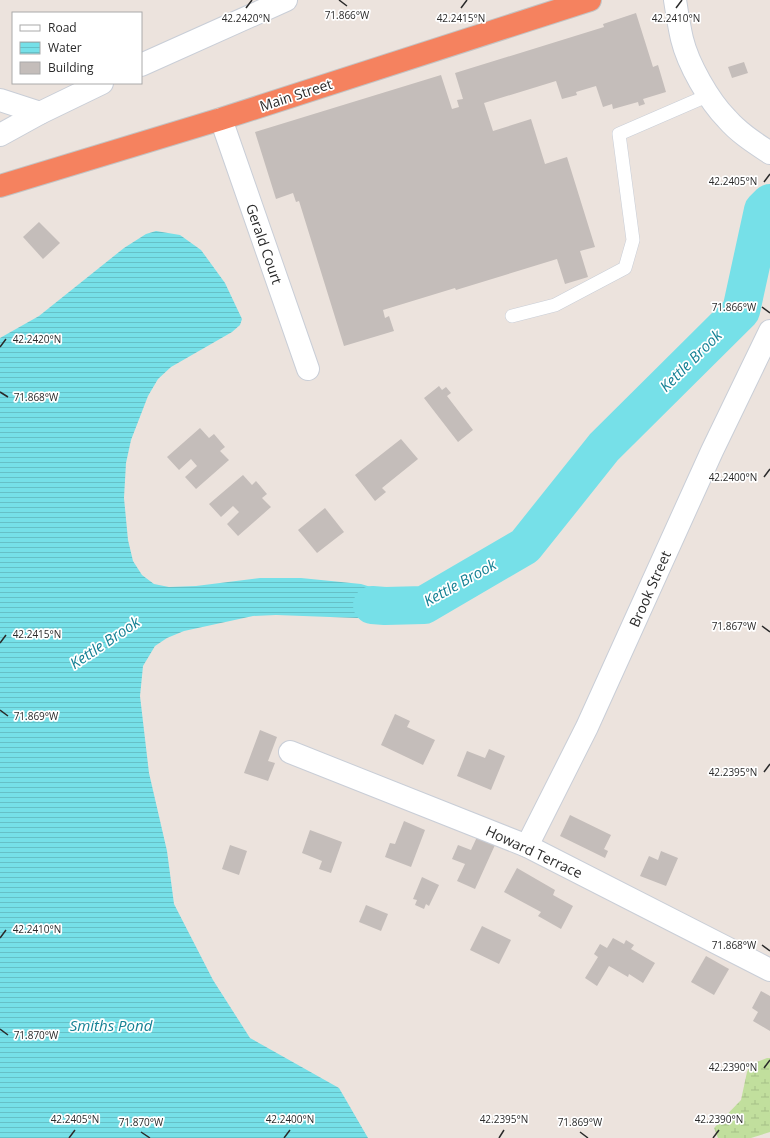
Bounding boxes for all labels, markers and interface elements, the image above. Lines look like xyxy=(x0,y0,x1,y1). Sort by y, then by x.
text: 71.866°W xyxy=(325,8,370,22)
text: 42.2420°N xyxy=(222,11,270,25)
text: 42.2415°N xyxy=(437,11,485,25)
text: 42.2410°N xyxy=(652,11,700,25)
legend xyxy=(12,12,142,84)
text: Road xyxy=(48,19,77,36)
text: Water xyxy=(48,39,82,56)
text: Building xyxy=(48,59,94,76)
street label: Main Street xyxy=(257,74,335,115)
text: 42.2405°N xyxy=(709,174,757,188)
street label: Gerald Court xyxy=(242,201,287,287)
text: 71.866°W xyxy=(712,300,757,314)
water label: Kettle Brook xyxy=(655,324,726,396)
text: 42.2420°N xyxy=(13,332,61,346)
text: 71.868°W xyxy=(14,390,59,404)
text: 42.2400°N xyxy=(709,470,757,484)
street label: Brook Street xyxy=(624,548,675,630)
water label: Kettle Brook xyxy=(420,554,500,610)
water label: Kettle Brook xyxy=(66,611,144,673)
text: 71.867°W xyxy=(712,619,757,633)
text: 42.2415°N xyxy=(13,627,61,641)
text: 71.869°W xyxy=(14,709,59,723)
text: 42.2395°N xyxy=(709,765,757,779)
street label: Howard Terrace xyxy=(483,821,586,882)
text: 42.2410°N xyxy=(13,922,61,936)
text: 71.868°W xyxy=(712,938,757,952)
water label: Smiths Pond xyxy=(70,1015,153,1035)
text: 71.870°W xyxy=(14,1028,59,1042)
text: 42.2390°N xyxy=(709,1060,757,1074)
text: 42.2405°N xyxy=(51,1112,99,1126)
text: 42.2400°N xyxy=(266,1112,314,1126)
text: 42.2395°N xyxy=(480,1112,528,1126)
text: 42.2390°N xyxy=(695,1112,743,1126)
text: 71.870°W xyxy=(119,1115,164,1129)
text: 71.869°W xyxy=(558,1115,603,1129)

